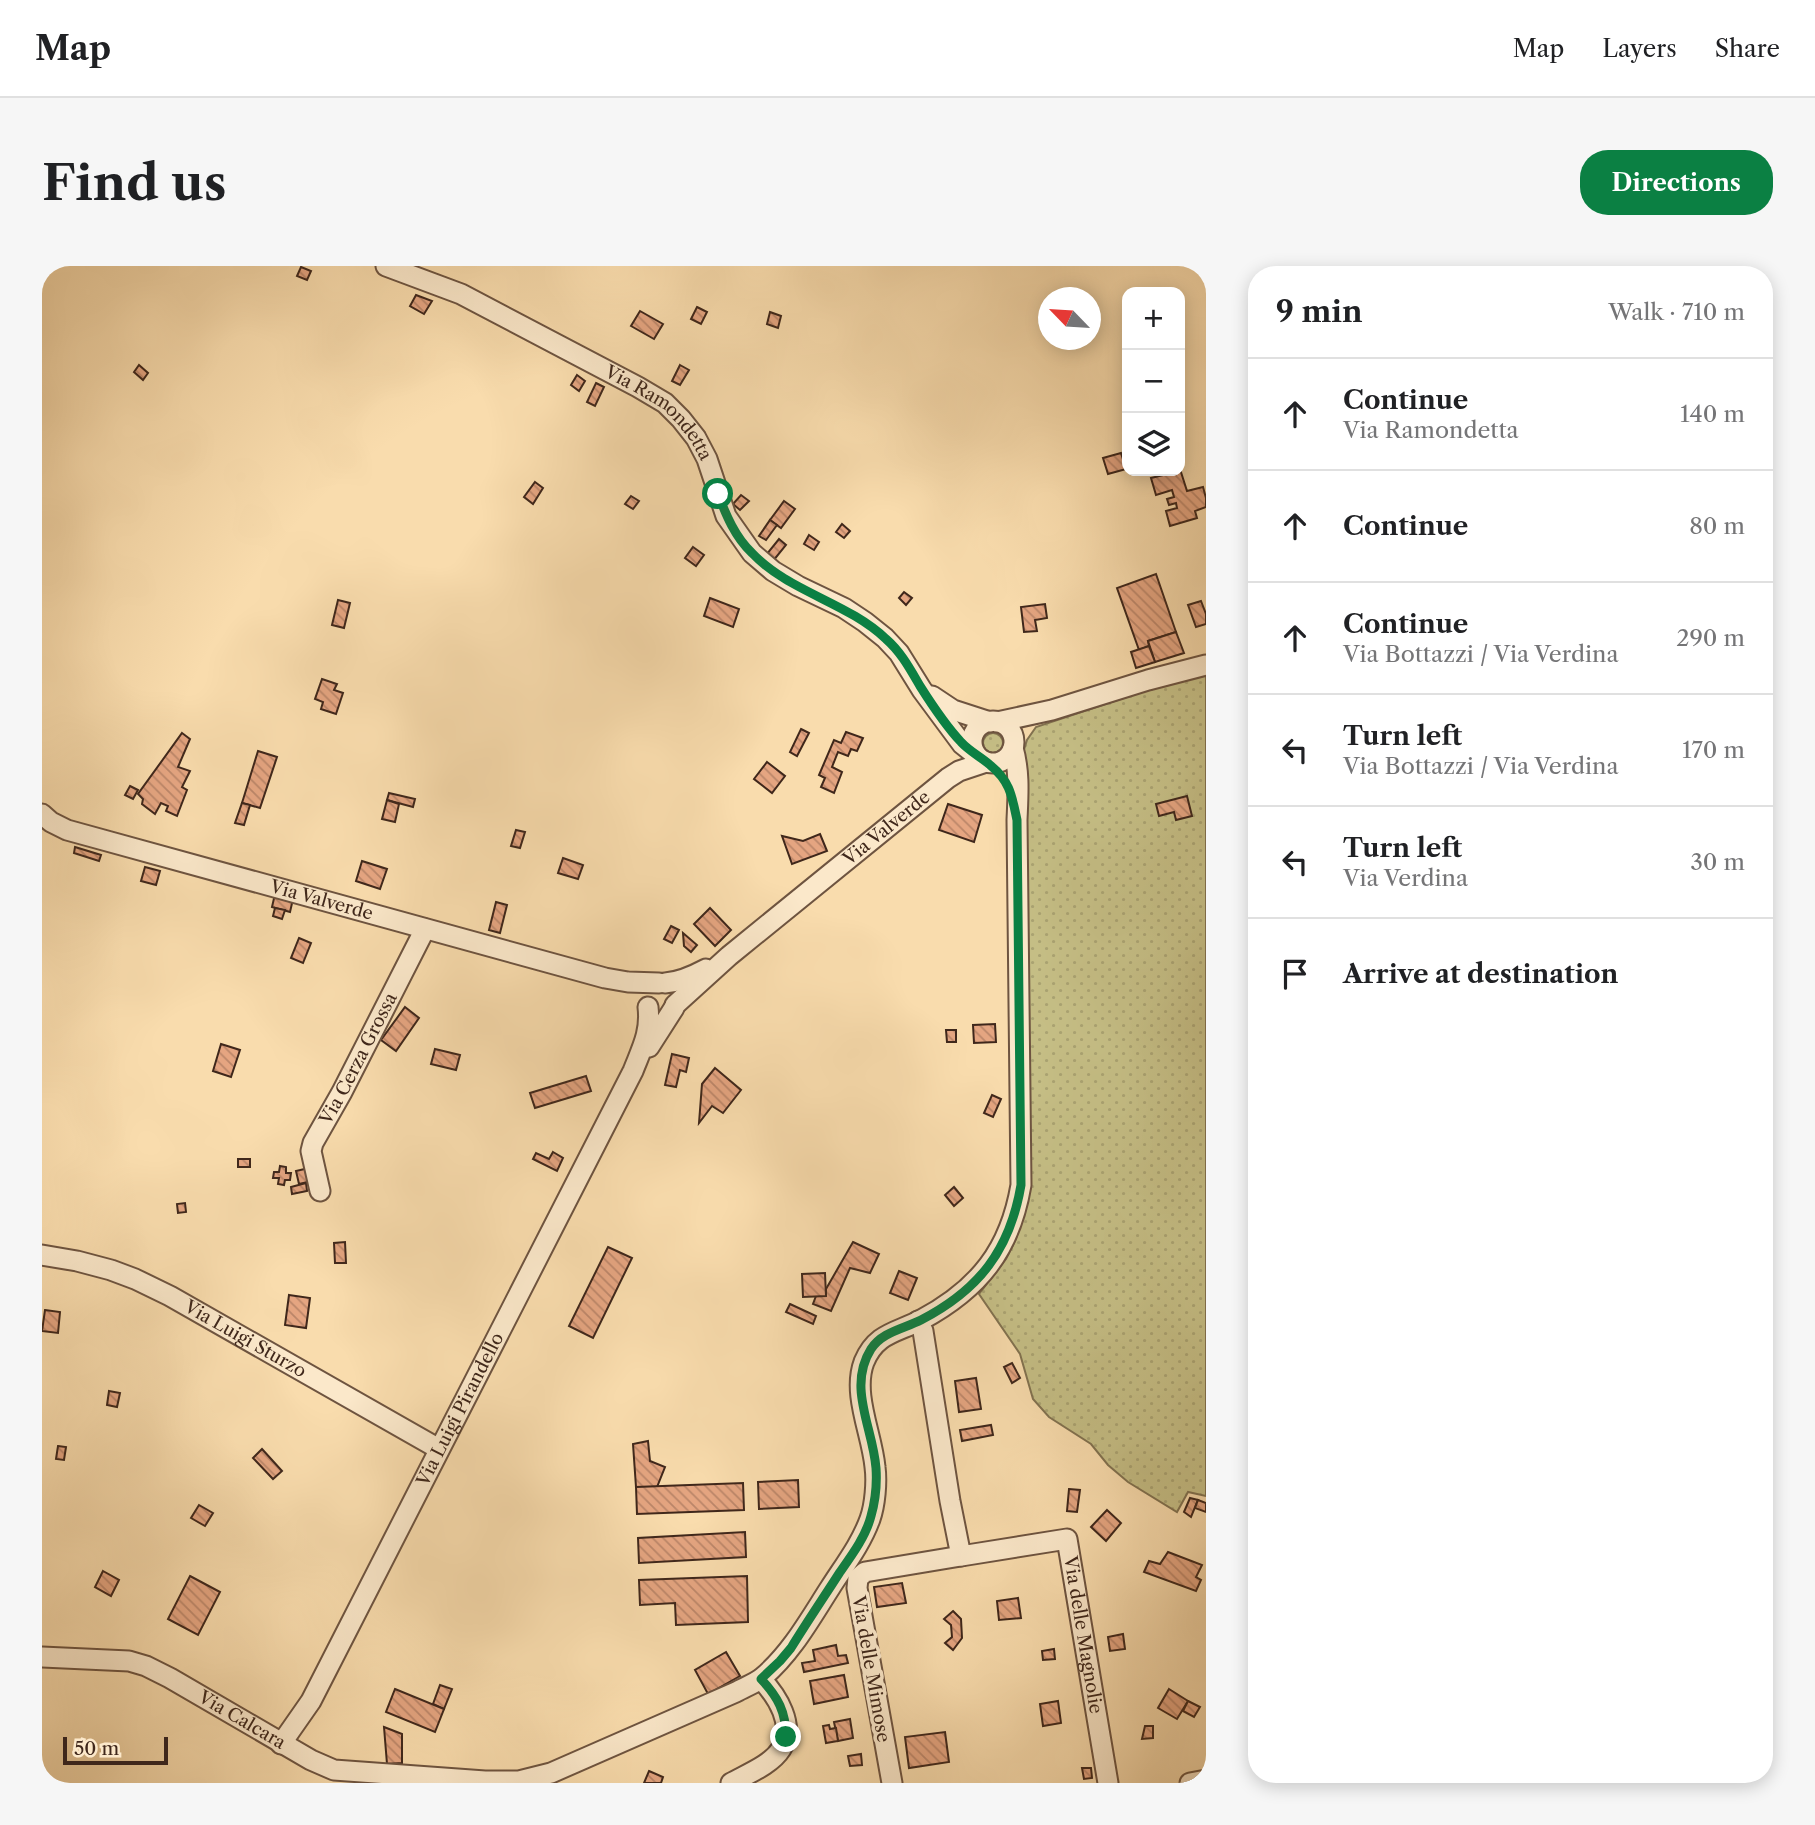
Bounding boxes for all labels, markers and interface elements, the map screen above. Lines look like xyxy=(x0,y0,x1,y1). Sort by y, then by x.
text: Map xyxy=(35,28,111,69)
text: Map xyxy=(1513,34,1564,63)
text: Layers xyxy=(1602,34,1677,63)
text: Share xyxy=(1715,34,1780,63)
button: Directions xyxy=(1580,150,1773,215)
text: Find us xyxy=(42,152,226,213)
north arrow xyxy=(1038,287,1101,350)
map controls xyxy=(1122,287,1185,476)
button: + xyxy=(1122,287,1185,350)
text: 9 min xyxy=(1276,293,1363,330)
text: Walk · 710 m xyxy=(1608,298,1745,326)
button: − xyxy=(1122,350,1185,413)
street label: Via Ramondetta xyxy=(600,360,717,464)
text: Continue xyxy=(1343,384,1468,416)
icon: ahead xyxy=(1276,395,1314,433)
text: 140 m xyxy=(1680,400,1745,428)
button: layers xyxy=(1122,413,1185,476)
text: Via Ramondetta xyxy=(1343,416,1519,444)
route start xyxy=(702,478,733,509)
icon: ahead xyxy=(1276,507,1314,545)
text: Continue xyxy=(1343,510,1468,542)
text: 80 m xyxy=(1689,512,1745,540)
text: Continue xyxy=(1343,608,1468,640)
icon: ahead xyxy=(1276,619,1314,657)
text: 290 m xyxy=(1676,624,1745,652)
text: Via Bottazzi / Via Verdina xyxy=(1343,640,1619,668)
text: Turn left xyxy=(1343,720,1462,752)
icon: left xyxy=(1276,731,1314,769)
text: 170 m xyxy=(1682,736,1745,764)
text: Via Bottazzi / Via Verdina xyxy=(1343,752,1619,780)
street label: Via Valverde xyxy=(838,786,935,870)
text: Turn left xyxy=(1343,832,1462,864)
icon: left xyxy=(1276,843,1314,881)
text: 30 m xyxy=(1690,848,1745,876)
text: Via Verdina xyxy=(1343,864,1468,892)
street label: Via Valverde xyxy=(267,875,375,925)
icon: arrive xyxy=(1276,955,1314,993)
text: Arrive at destination xyxy=(1343,958,1618,990)
street label: Via Cerza Grossa xyxy=(314,989,402,1129)
street label: Via Luigi Sturzo xyxy=(180,1295,310,1382)
street label: Via Luigi Pirandello xyxy=(411,1329,508,1491)
street label: Via delle Magnolie xyxy=(1059,1553,1107,1715)
street label: Via delle Mimose xyxy=(847,1593,895,1744)
street label: Via Calcara xyxy=(194,1685,290,1754)
route end xyxy=(770,1721,801,1752)
scale bar xyxy=(63,1734,168,1766)
text: 50 m xyxy=(74,1737,119,1760)

